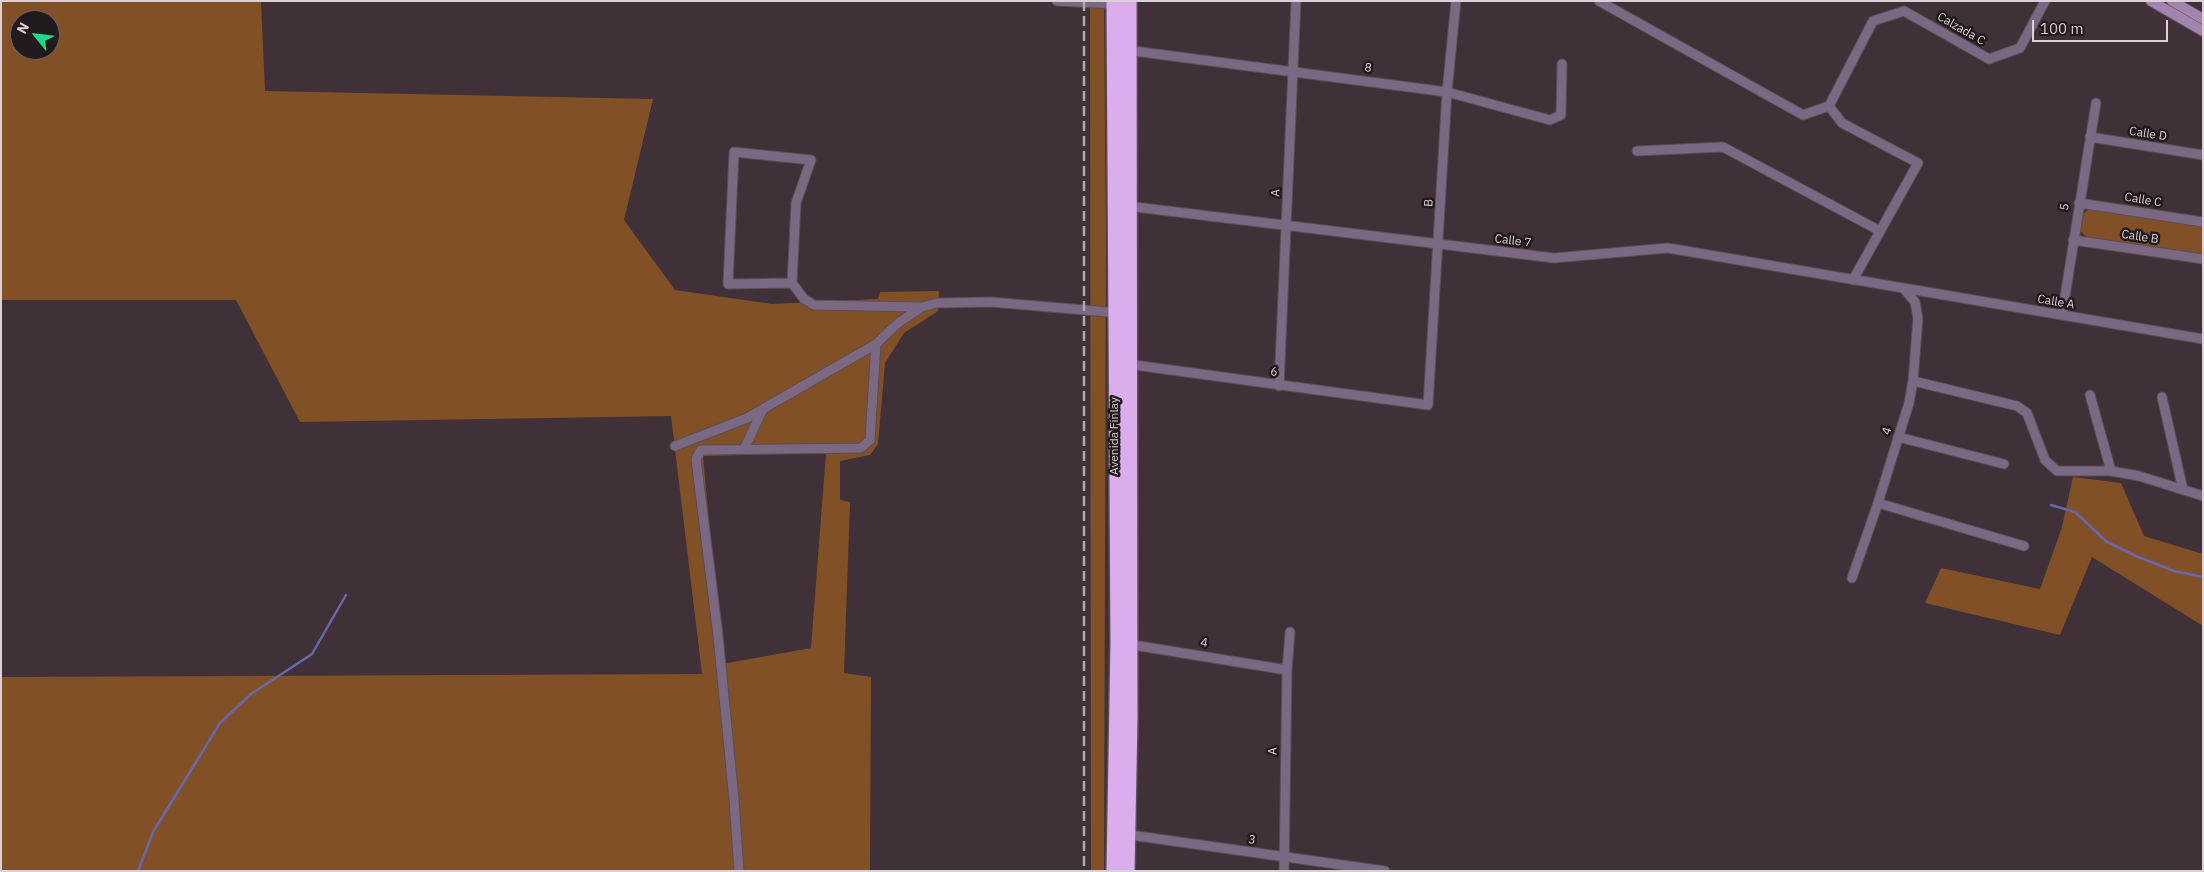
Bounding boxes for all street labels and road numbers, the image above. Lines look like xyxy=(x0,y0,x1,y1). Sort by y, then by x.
street label: Calzada C xyxy=(1935,10,1987,48)
street label: 8 xyxy=(1363,60,1373,76)
street label: Calle D xyxy=(2128,124,2168,144)
street label: A xyxy=(1269,189,1283,197)
street label: Calle C xyxy=(2124,190,2162,210)
street label: B xyxy=(1422,199,1436,207)
street label: 5 xyxy=(2057,202,2073,212)
street label: Calle B xyxy=(2120,227,2160,247)
street label: Calle 7 xyxy=(1494,232,1532,250)
street label: Calle A xyxy=(2036,292,2076,312)
street label: 6 xyxy=(1269,364,1279,380)
street label: Avenida Finlay xyxy=(1108,397,1122,475)
street label: 4 xyxy=(1879,425,1895,437)
street label: 4 xyxy=(1199,635,1209,651)
street label: A xyxy=(1266,747,1280,755)
street label: 3 xyxy=(1247,832,1257,848)

